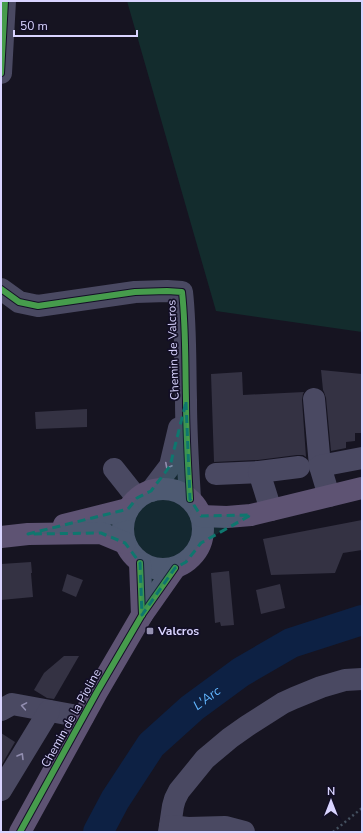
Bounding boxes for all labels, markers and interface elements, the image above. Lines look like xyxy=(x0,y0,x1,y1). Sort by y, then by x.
scale bar xyxy=(14,12,137,38)
text: 50 m xyxy=(20,18,48,34)
street label: Chemin de Valcros xyxy=(163,299,183,400)
one-way arrow xyxy=(166,462,173,469)
place label: Valcros xyxy=(157,623,199,639)
marker: Valcros xyxy=(145,626,155,636)
street label: Chemin de la Pioline xyxy=(37,666,105,770)
water label: L'Arc xyxy=(190,682,225,714)
one-way arrow xyxy=(21,703,28,711)
one-way arrow xyxy=(17,753,24,760)
north arrow xyxy=(311,781,351,821)
text: N xyxy=(327,784,335,799)

